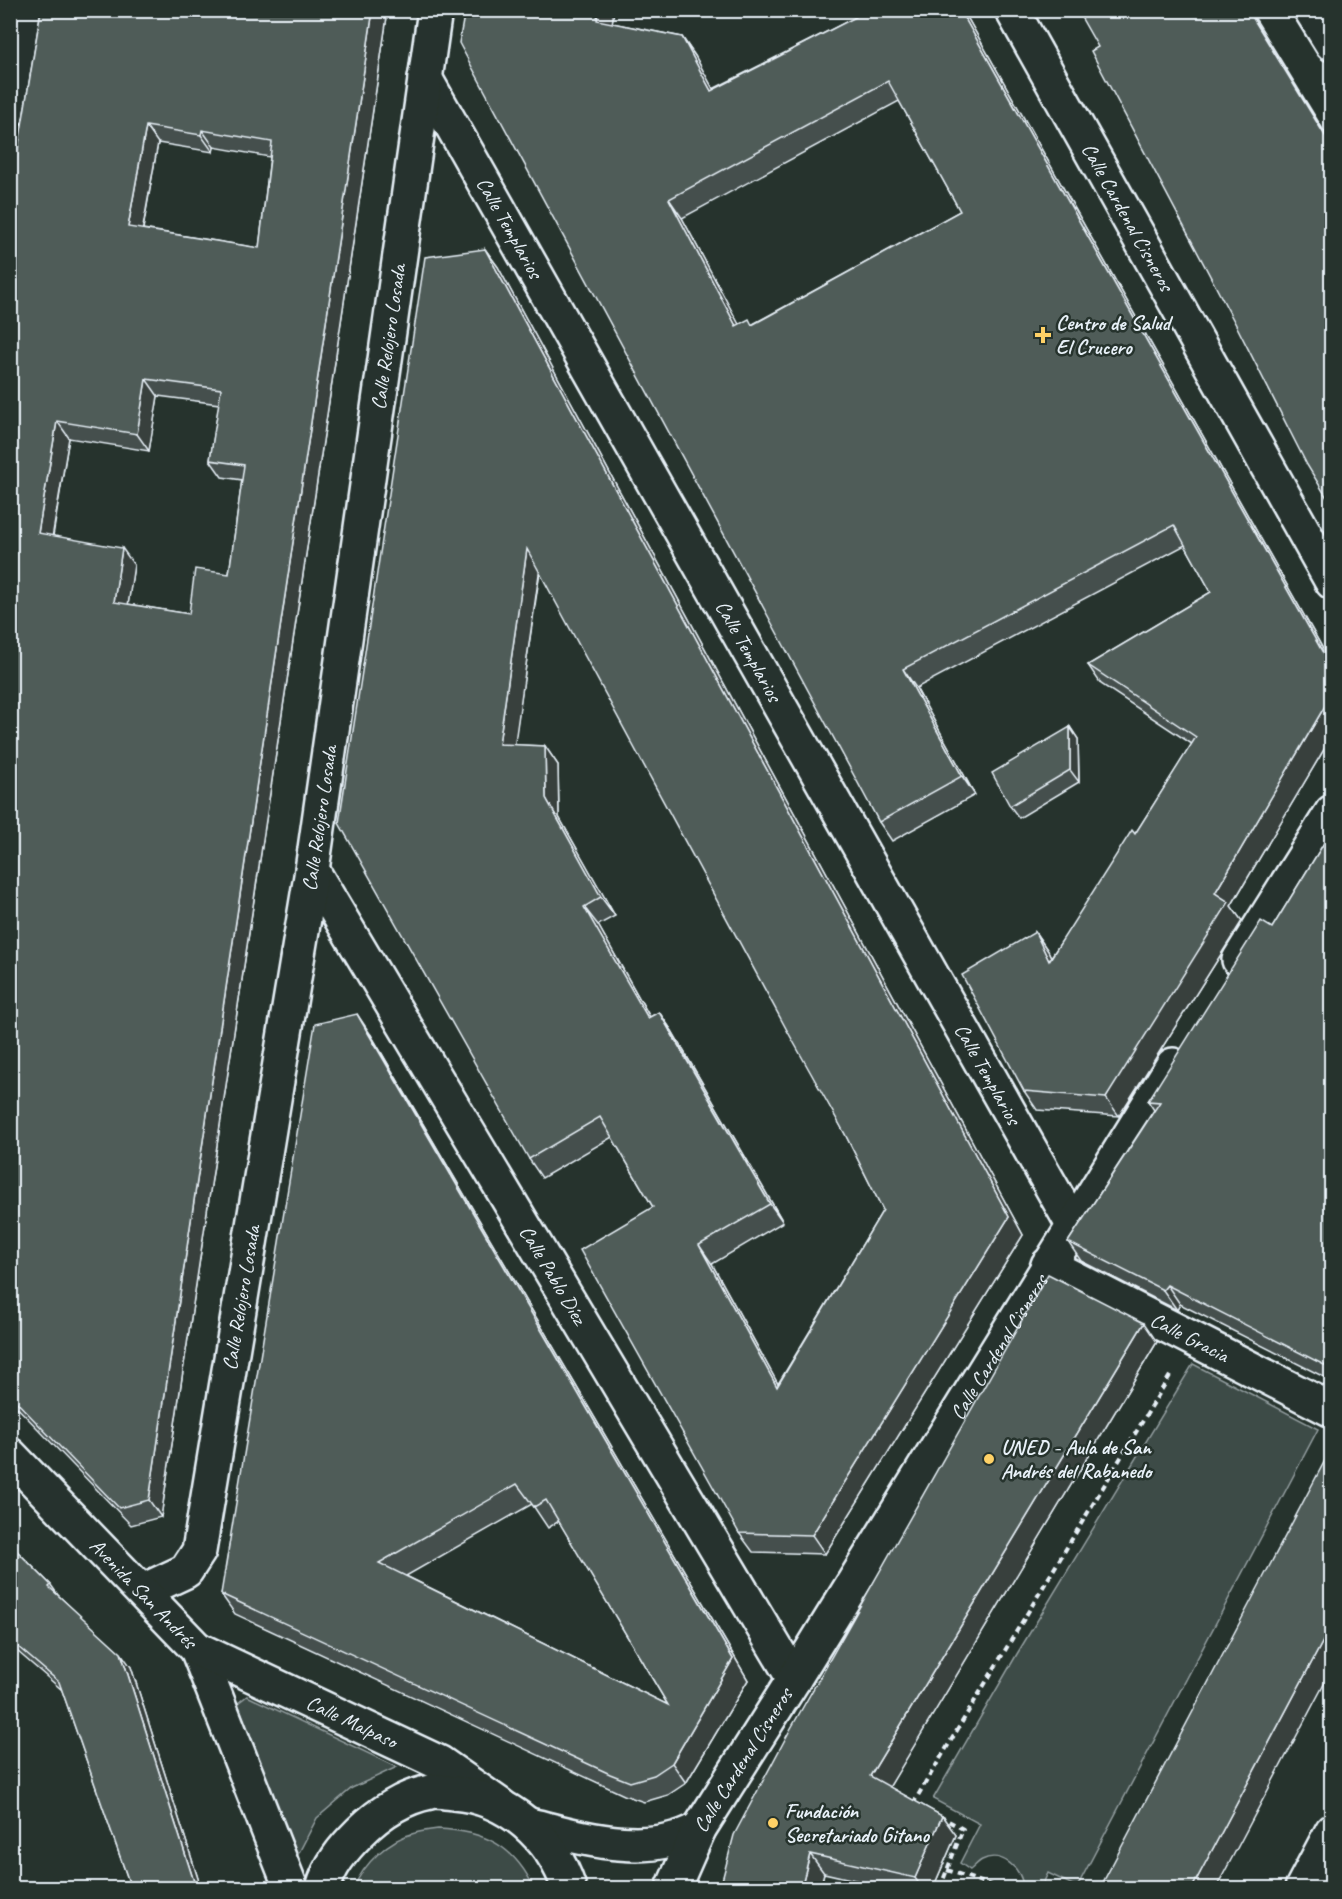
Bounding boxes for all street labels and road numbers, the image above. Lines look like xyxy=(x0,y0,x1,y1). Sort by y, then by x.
street label: Calle Cardenal Cisneros xyxy=(1076,138,1180,297)
street label: Calle Templarios xyxy=(471,173,549,285)
street label: Calle Relojero Losada xyxy=(365,260,412,411)
street label: Calle Templarios xyxy=(710,596,788,708)
street label: Calle Relojero Losada xyxy=(296,741,343,893)
street label: Calle Templarios xyxy=(949,1019,1028,1131)
street label: Calle Relojero Losada xyxy=(216,1221,266,1372)
street label: Calle Pablo Díez xyxy=(514,1221,594,1331)
street label: Calle Cardenal Cisneros xyxy=(944,1268,1054,1424)
street label: Calle Gracia xyxy=(1146,1306,1235,1369)
street label: Avenida San Andrés xyxy=(84,1533,204,1655)
street label: Calle Cardenal Cisneros xyxy=(687,1682,799,1837)
street label: Calle Malpaso xyxy=(302,1689,404,1755)

